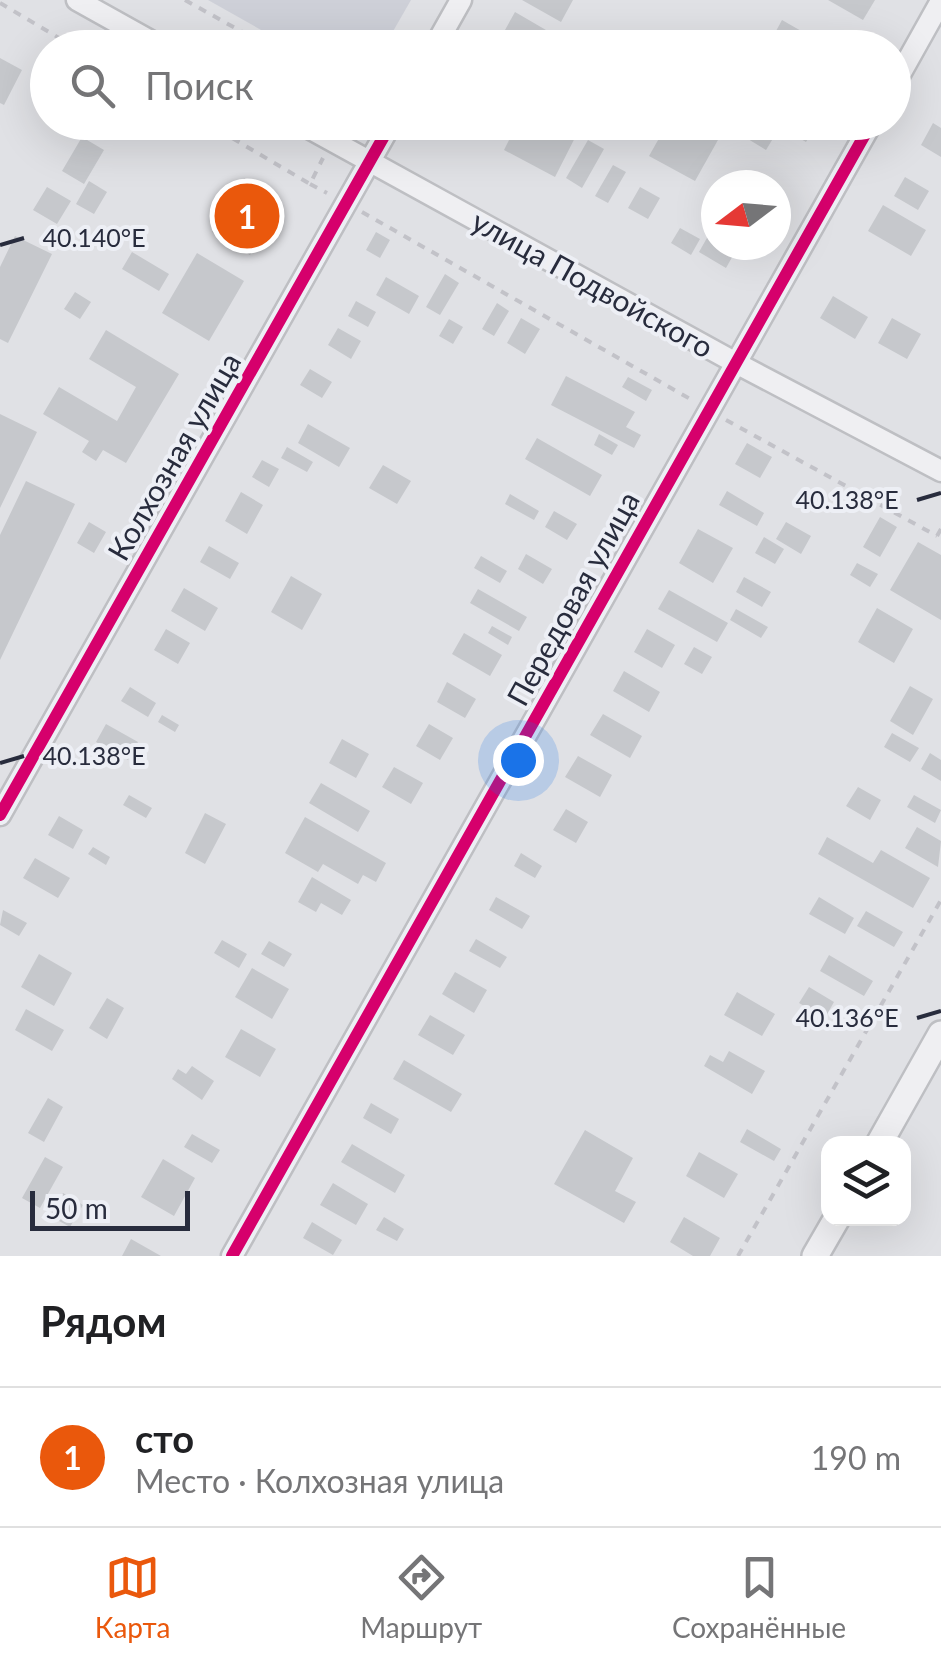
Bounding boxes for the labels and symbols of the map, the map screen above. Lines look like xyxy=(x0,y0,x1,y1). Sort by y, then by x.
north arrow xyxy=(701,170,791,260)
pin: 1 xyxy=(214,178,280,254)
street label: улица Подвойского xyxy=(466,202,720,365)
text: 40.140°E xyxy=(42,222,146,252)
street label: Колхозная улица xyxy=(99,346,247,566)
text: 40.138°E xyxy=(795,484,899,514)
street label: Передовая улица xyxy=(498,485,646,711)
your location xyxy=(493,735,544,786)
text: 40.138°E xyxy=(42,740,146,770)
text: 40.136°E xyxy=(795,1002,899,1032)
scale bar xyxy=(30,1186,190,1230)

